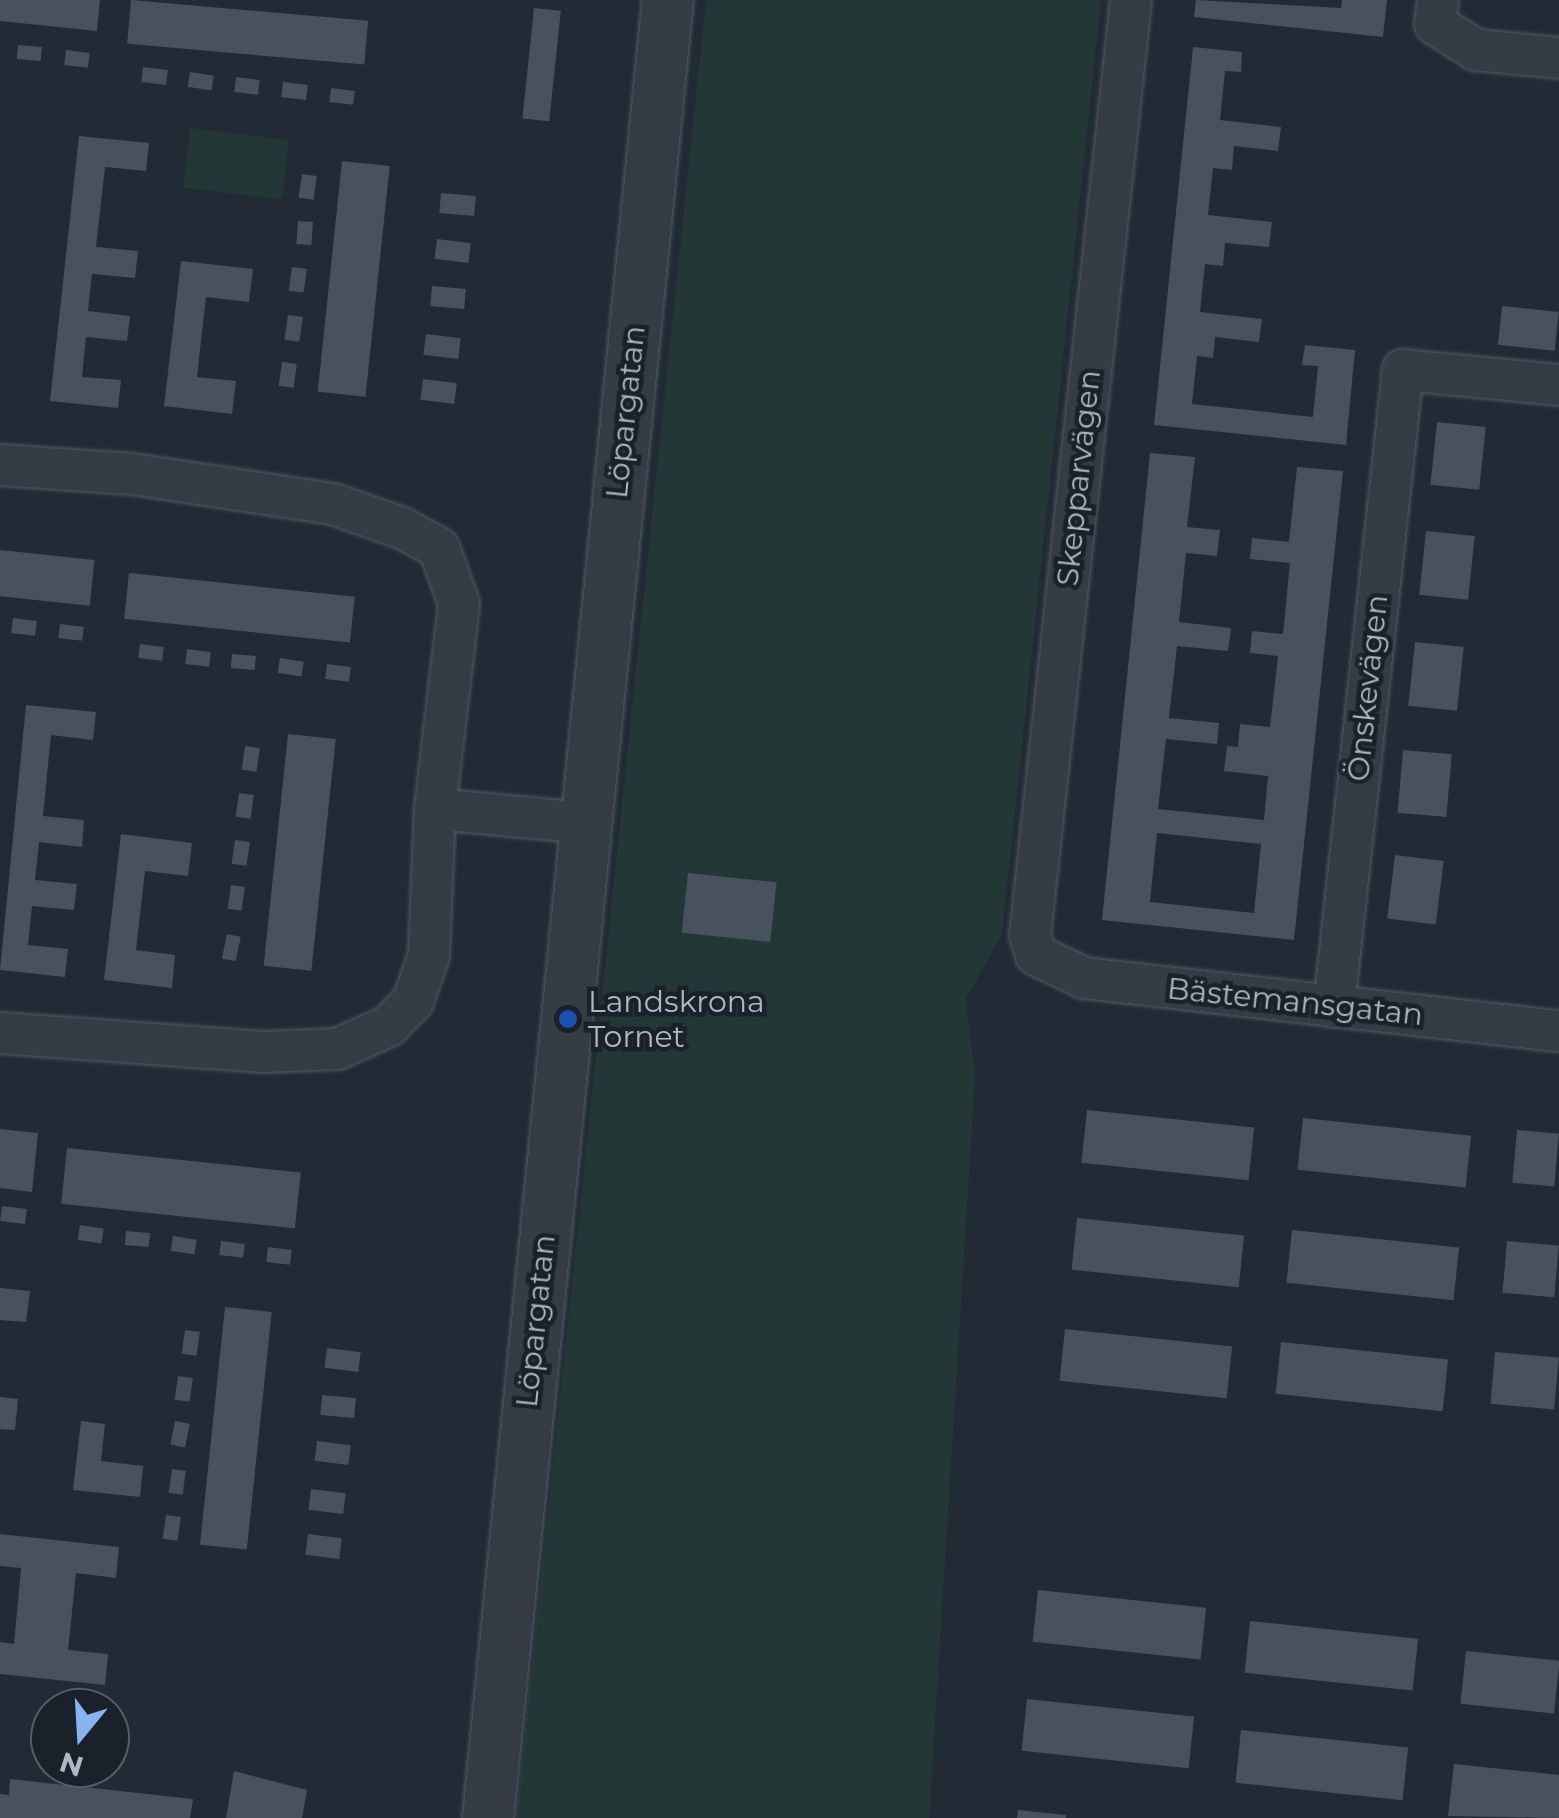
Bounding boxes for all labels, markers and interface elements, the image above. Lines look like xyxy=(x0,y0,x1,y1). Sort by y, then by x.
street label: Löpargatan xyxy=(599,324,653,500)
street label: Skepparvägen xyxy=(1050,368,1108,588)
street label: Önskevägen xyxy=(1340,593,1396,783)
street label: Bästemansgatan xyxy=(1165,971,1425,1033)
place label: Landskrona Tornet xyxy=(588,984,765,1054)
marker: Landskrona Tornet xyxy=(557,1008,579,1030)
street label: Löpargatan xyxy=(509,1233,563,1409)
north arrow xyxy=(30,1688,130,1788)
text: N xyxy=(55,1745,87,1784)

